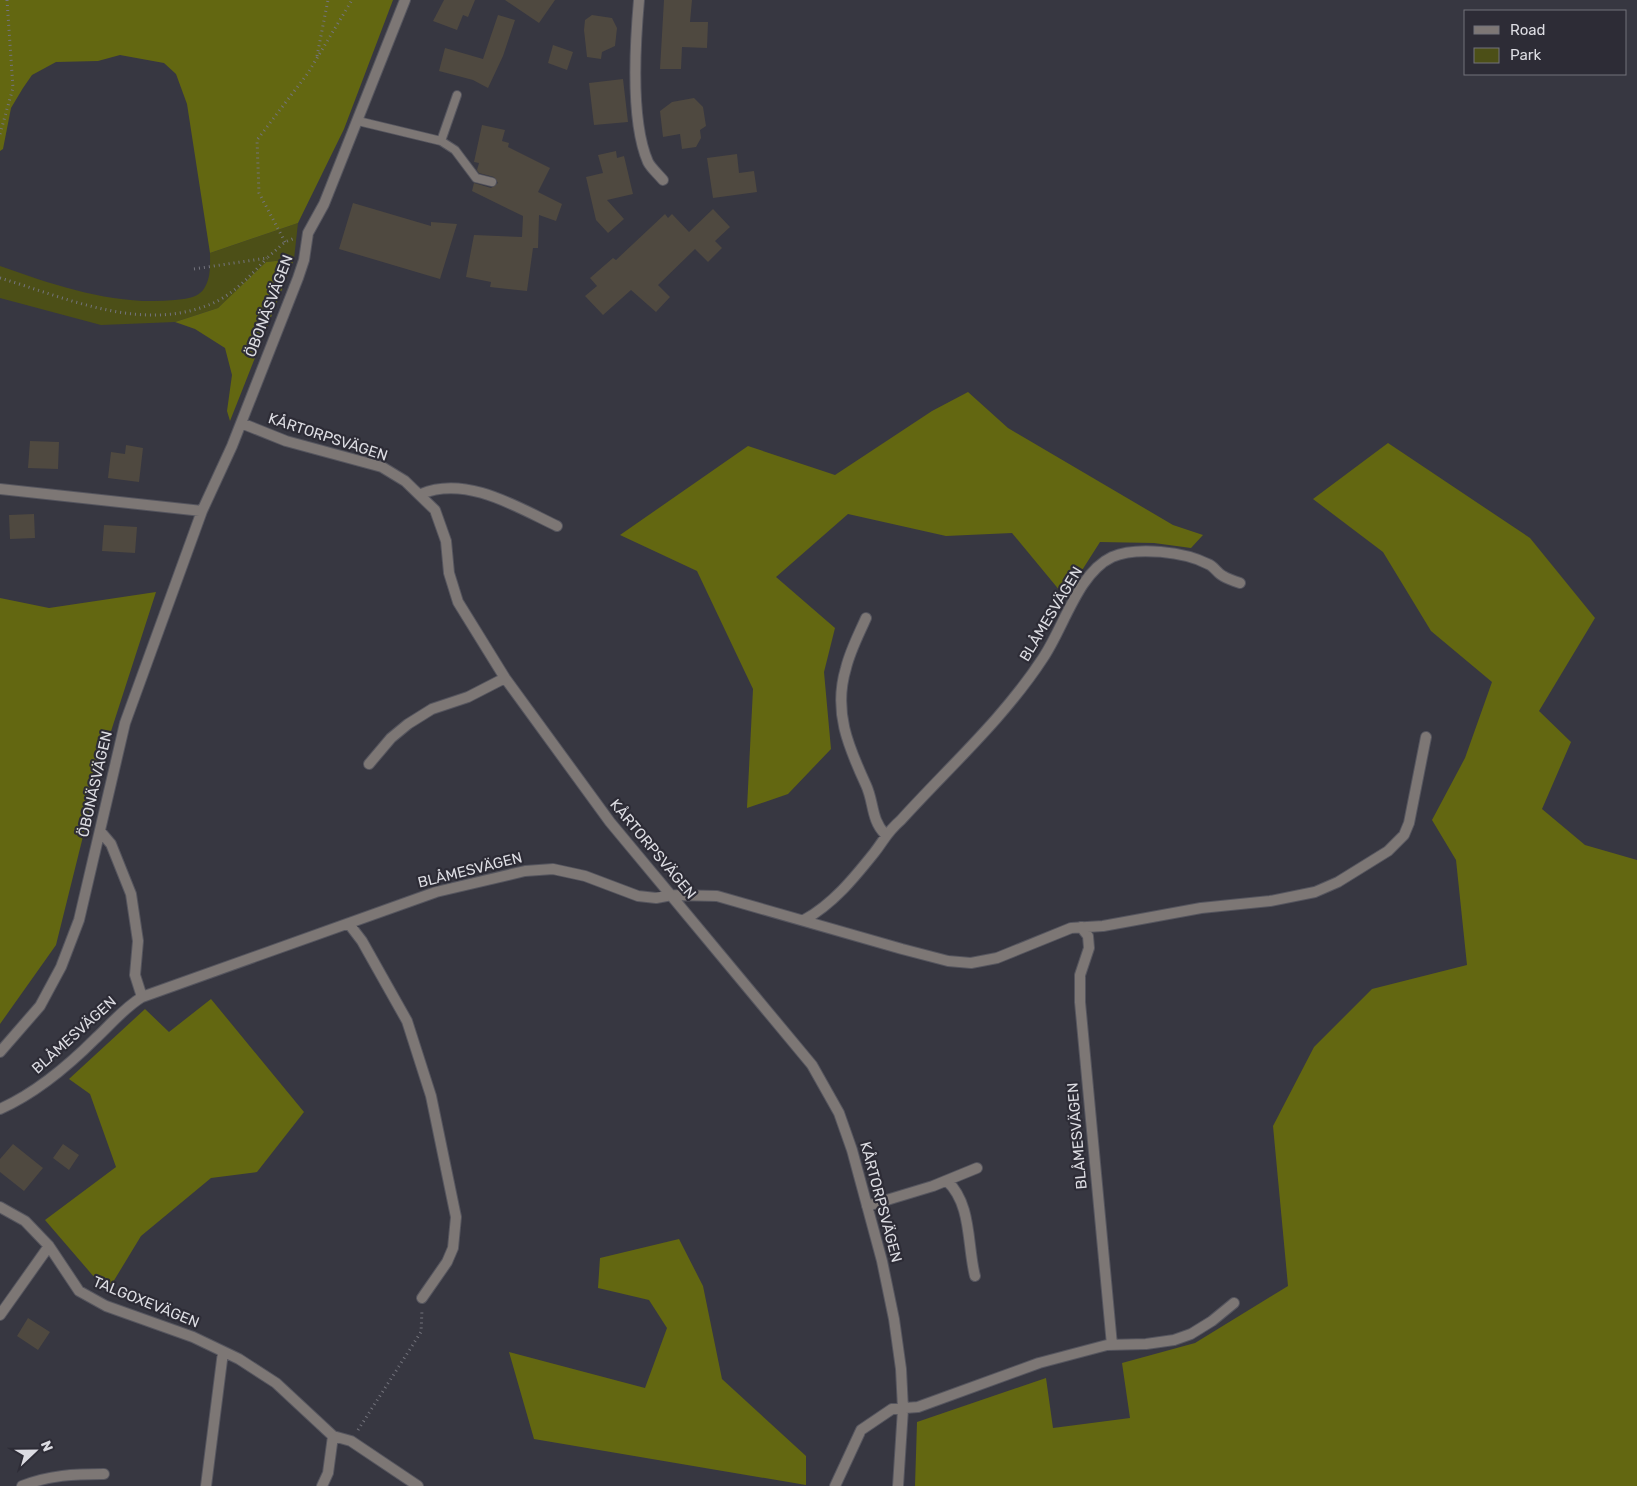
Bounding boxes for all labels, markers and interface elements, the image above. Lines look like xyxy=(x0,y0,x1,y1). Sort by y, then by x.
legend xyxy=(1464,10,1627,75)
text: Road xyxy=(1510,21,1546,39)
text: Park xyxy=(1510,46,1541,64)
street label: ÖBONÄSVÄGEN xyxy=(241,252,297,360)
street label: KÅRTORPSVÄGEN xyxy=(266,409,390,465)
street label: BLÅMESVÄGEN xyxy=(1016,563,1086,665)
street label: ÖBONÄSVÄGEN xyxy=(74,729,116,839)
street label: KÅRTORPSVÄGEN xyxy=(606,796,700,902)
street label: BLÅMESVÄGEN xyxy=(416,848,524,892)
street label: BLÅMESVÄGEN xyxy=(28,992,120,1078)
street label: BLÅMESVÄGEN xyxy=(1063,1082,1091,1190)
street label: KÅRTORPSVÄGEN xyxy=(856,1140,906,1264)
street label: TALGOXEVÄGEN xyxy=(90,1272,202,1332)
north arrow xyxy=(10,1426,60,1476)
text: N xyxy=(37,1438,56,1454)

